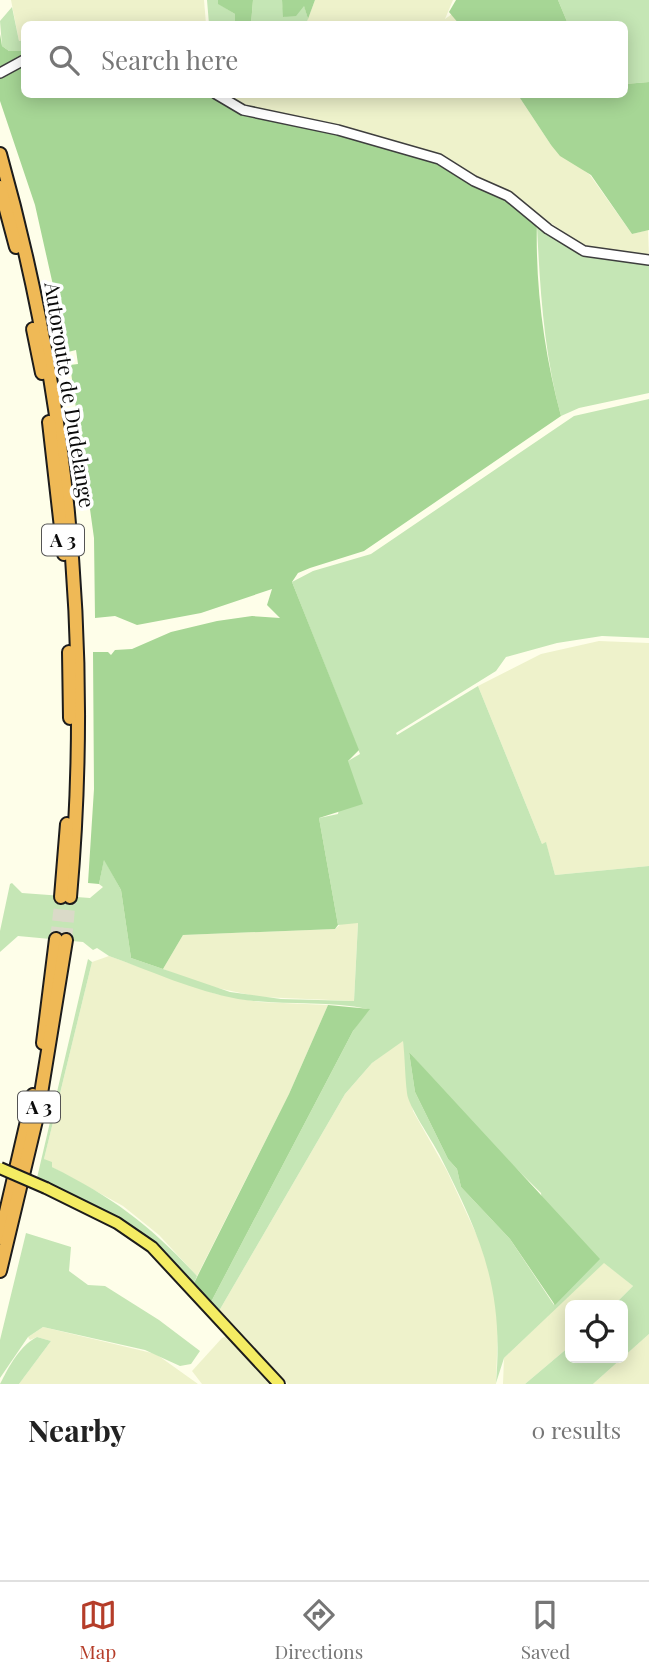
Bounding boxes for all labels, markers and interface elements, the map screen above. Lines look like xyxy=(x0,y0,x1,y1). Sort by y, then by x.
search box xyxy=(21,21,628,98)
icon: search xyxy=(45,41,83,79)
text: Search here xyxy=(101,42,238,77)
street label: Autoroute de Dudelange xyxy=(39,279,103,510)
road number: A 3 xyxy=(42,524,84,555)
road number: A 3 xyxy=(18,1092,60,1122)
map controls xyxy=(565,1300,628,1363)
button: locate xyxy=(565,1300,628,1363)
text: Nearby xyxy=(28,1410,126,1450)
text: 0 results xyxy=(531,1414,621,1445)
tab: Map xyxy=(79,1596,117,1664)
tab: Directions xyxy=(274,1596,363,1664)
tab: Saved xyxy=(521,1596,570,1664)

